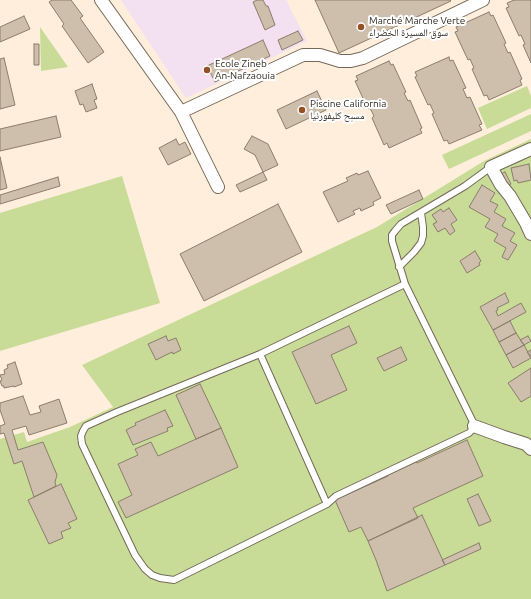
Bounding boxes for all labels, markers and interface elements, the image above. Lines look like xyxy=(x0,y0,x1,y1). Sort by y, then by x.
place label: Marché Marche Verte سوق المسيرة الخضراء xyxy=(369,15,465,38)
marker: Marché Marche Verte سوق المسيرة الخضراء xyxy=(356,22,366,32)
place label: Ecole Zineb An-Nafzaouia xyxy=(215,58,275,82)
marker: Ecole Zineb An-Nafzaouia xyxy=(202,65,212,75)
place label: Piscine California مسبح كليفورنيا xyxy=(310,98,386,122)
marker: Piscine California مسبح كليفورنيا xyxy=(297,105,307,115)

